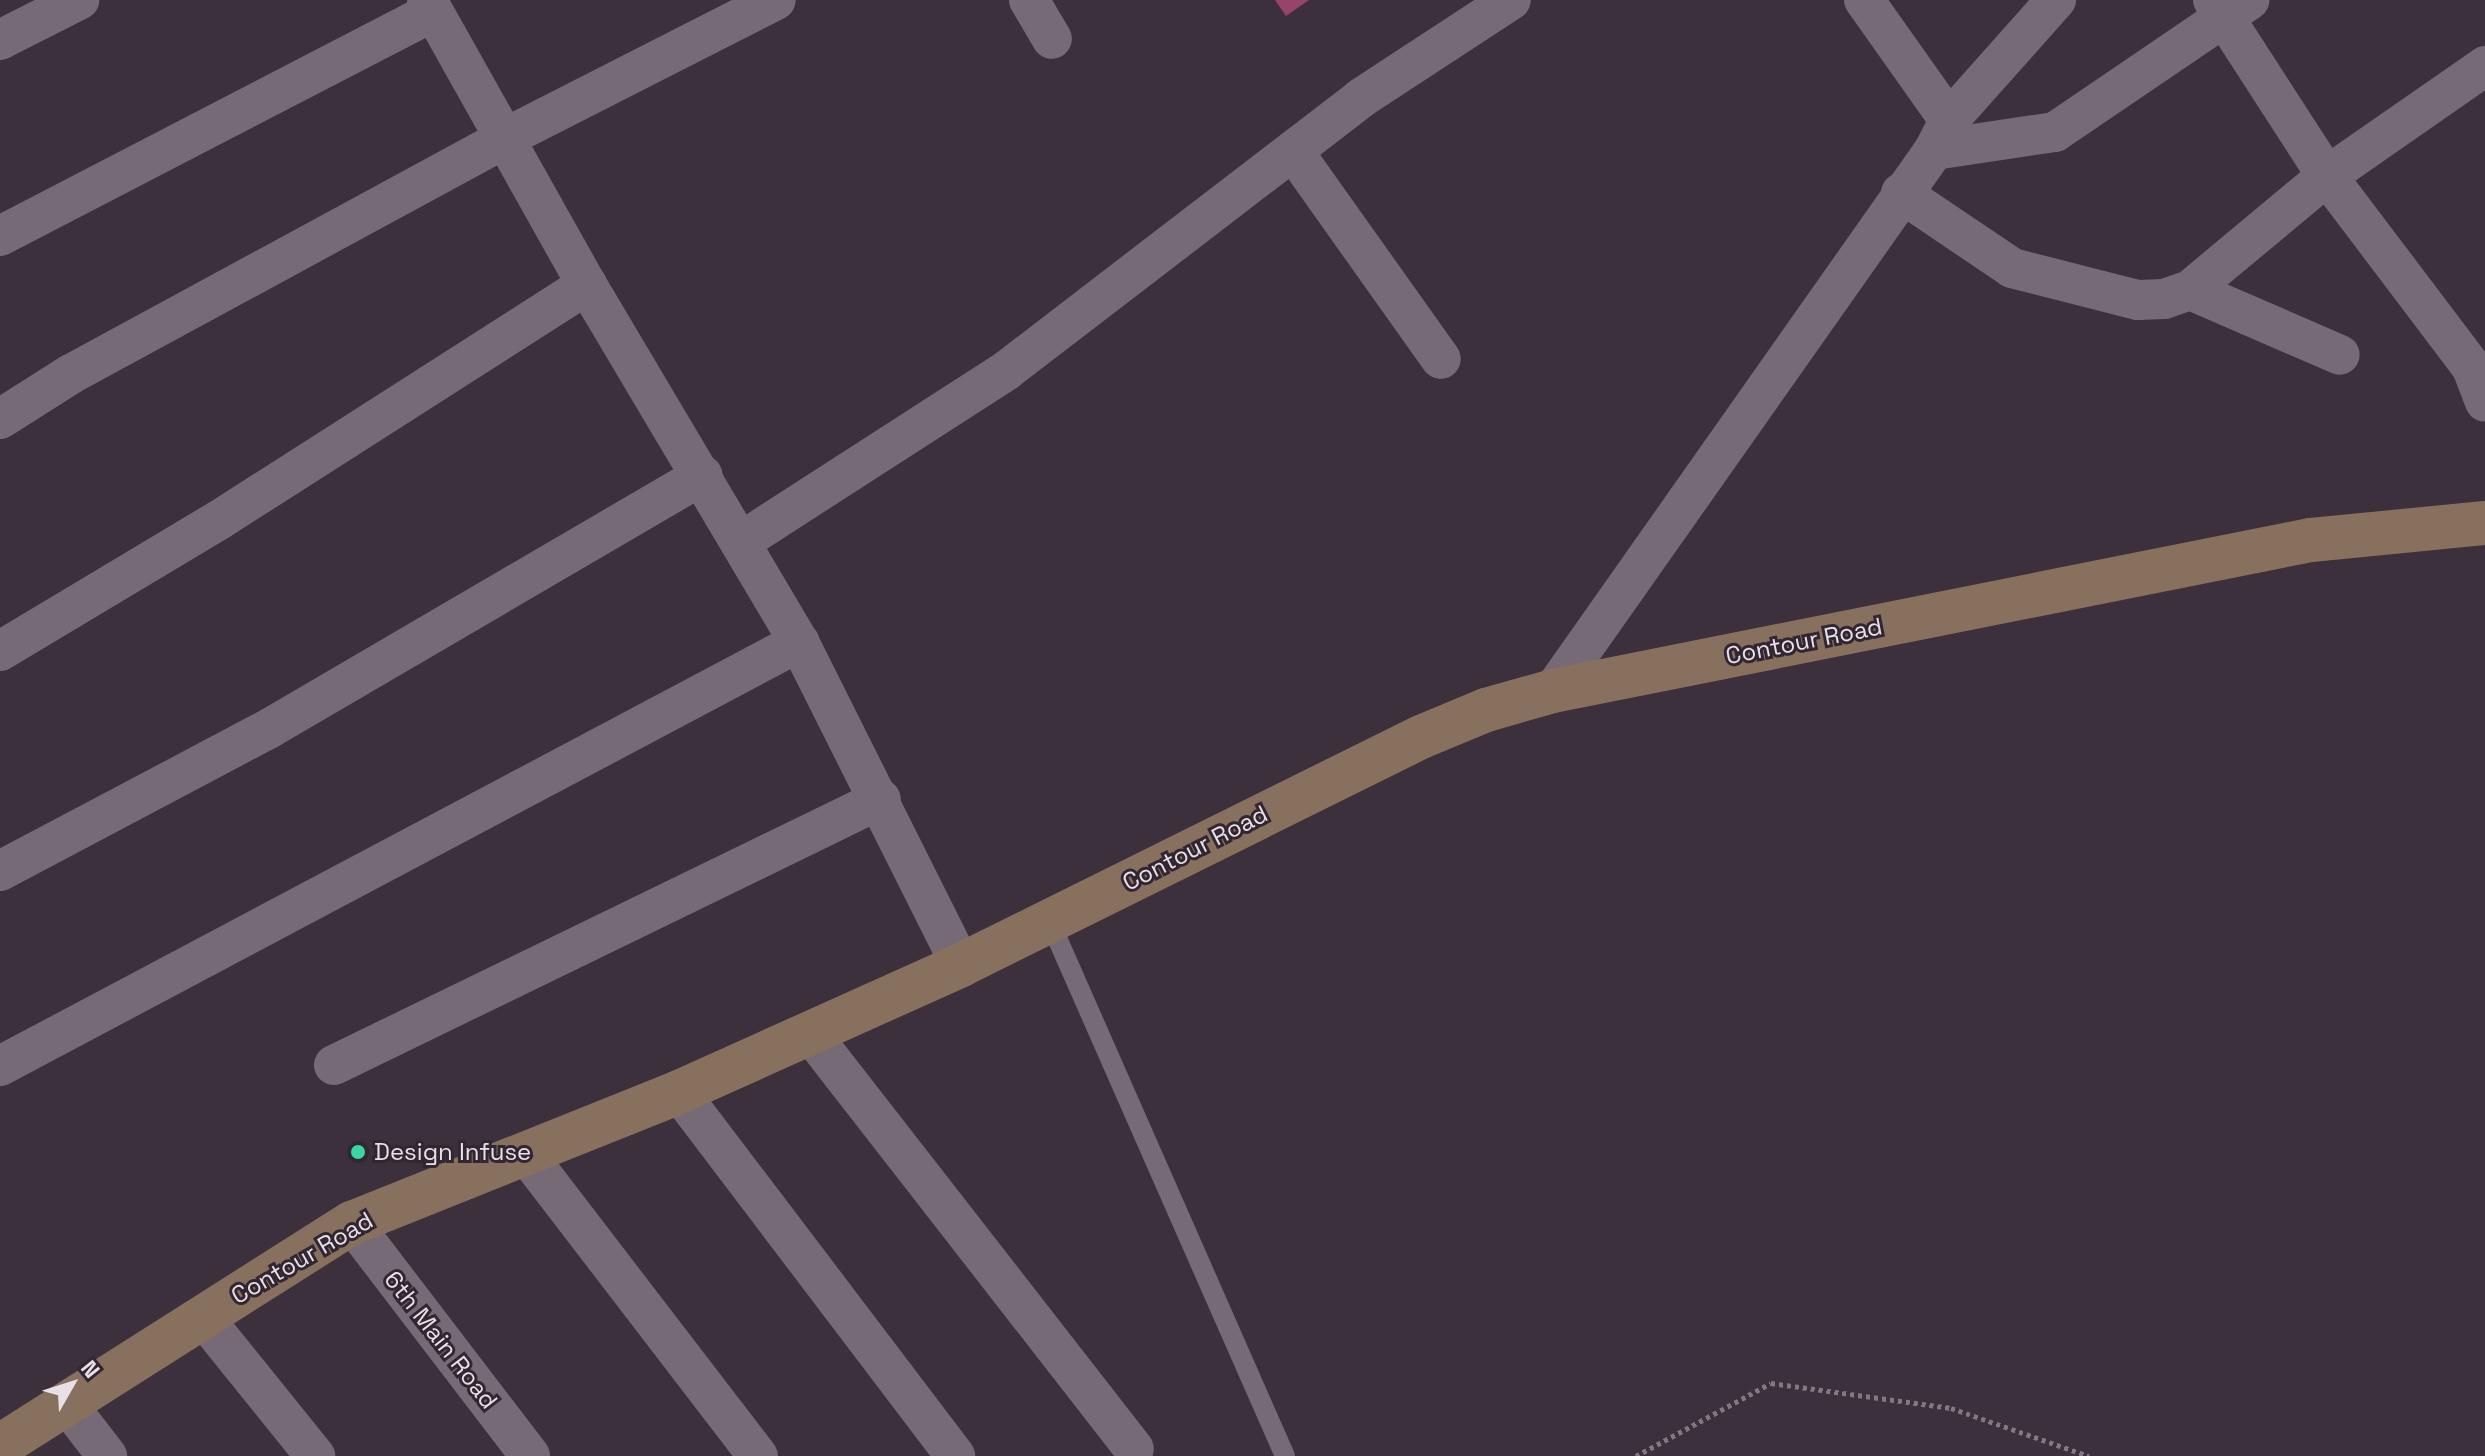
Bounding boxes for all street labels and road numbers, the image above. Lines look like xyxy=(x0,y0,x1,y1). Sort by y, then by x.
street label: Contour Road xyxy=(1723,612,1885,670)
street label: Contour Road xyxy=(1118,799,1272,897)
street label: Contour Road xyxy=(226,1206,378,1310)
street label: 6th Main Road xyxy=(378,1265,504,1415)

